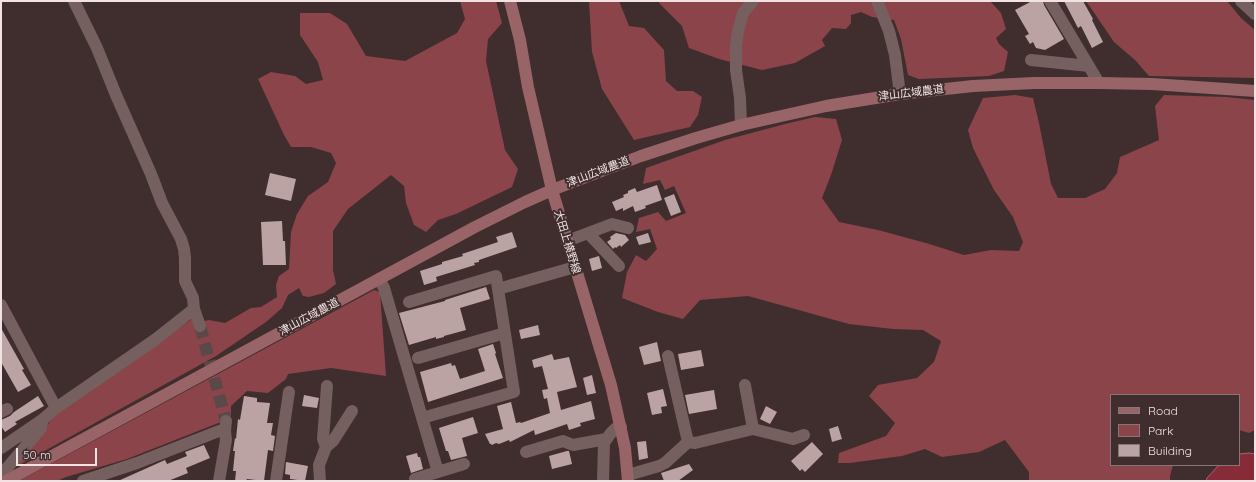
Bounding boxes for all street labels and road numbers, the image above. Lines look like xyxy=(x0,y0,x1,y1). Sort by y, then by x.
street label: 津山広域農道 xyxy=(877,82,945,104)
street label: 津山広域農道 xyxy=(565,154,631,190)
street label: 大田上横野線 xyxy=(551,209,583,275)
street label: 津山広域農道 xyxy=(277,296,341,338)

